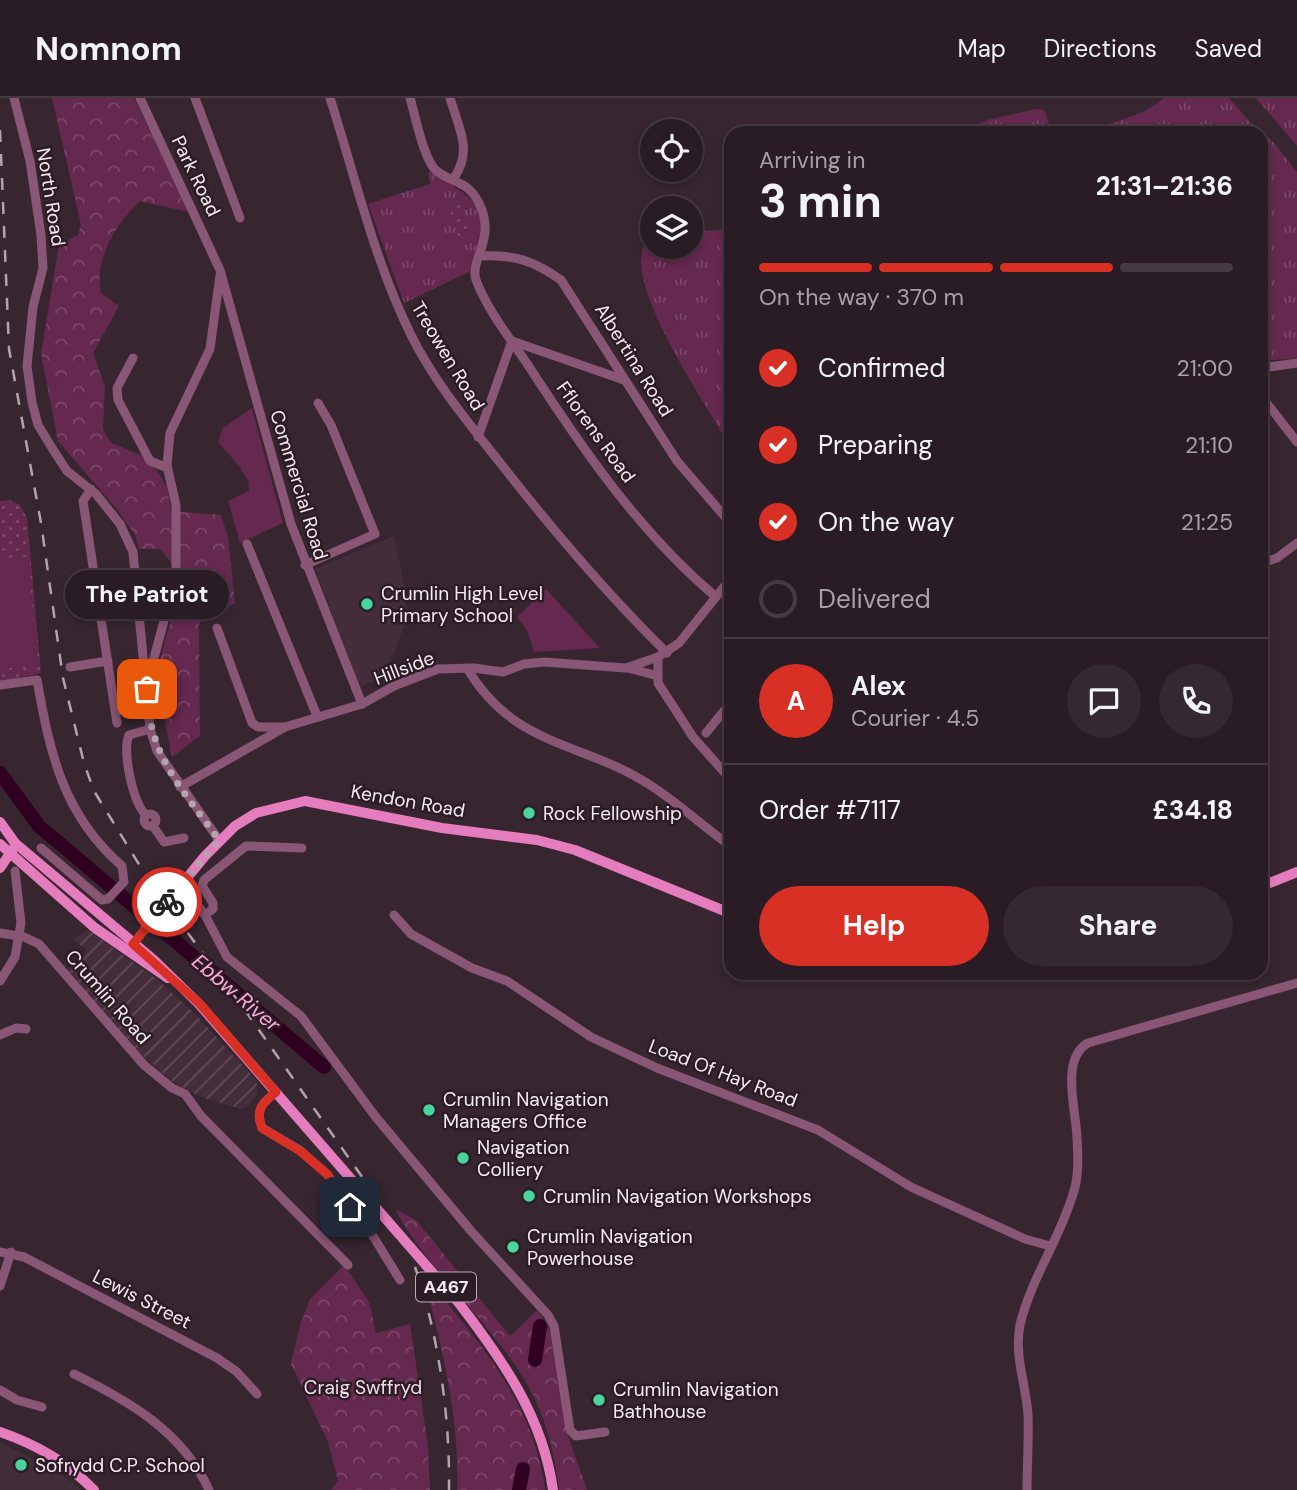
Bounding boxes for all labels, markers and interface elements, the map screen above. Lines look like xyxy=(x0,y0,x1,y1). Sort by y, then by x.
text: Nomnom xyxy=(35,27,182,70)
text: Map xyxy=(958,33,1006,64)
text: Directions xyxy=(1044,33,1157,64)
text: Saved xyxy=(1195,33,1262,64)
map controls xyxy=(640,119,703,259)
button: locate xyxy=(640,119,703,182)
street label: Park Road xyxy=(166,132,226,220)
text: Arriving in xyxy=(759,145,865,175)
street label: North Road xyxy=(31,146,71,248)
text: 21:31–21:36 xyxy=(1096,169,1233,203)
text: 3 min xyxy=(759,171,882,231)
button: layers xyxy=(640,196,703,259)
text: On the way · 370 m xyxy=(759,282,964,312)
street label: Treowen Road xyxy=(406,297,490,415)
street label: Albertina Road xyxy=(589,299,679,421)
icon: check xyxy=(759,349,797,387)
text: Confirmed xyxy=(818,351,945,385)
text: 21:00 xyxy=(1176,353,1233,383)
street label: Fflorens Road xyxy=(551,376,641,488)
street label: Commercial Road xyxy=(264,407,334,563)
icon: check xyxy=(759,426,797,464)
text: Preparing xyxy=(818,428,933,462)
text: 21:10 xyxy=(1185,430,1233,460)
icon: check xyxy=(759,503,797,541)
text: On the way xyxy=(818,505,954,539)
text: 21:25 xyxy=(1181,507,1233,537)
callout: The Patriot xyxy=(65,570,229,619)
text: The Patriot xyxy=(85,579,209,609)
place label: Crumlin High Level Primary School xyxy=(381,581,543,628)
text: Delivered xyxy=(818,582,931,616)
marker: Crumlin High Level Primary School xyxy=(359,596,375,612)
street label: Hillside xyxy=(370,645,438,691)
pin xyxy=(117,659,177,719)
button: chat xyxy=(1067,664,1141,738)
button: phone xyxy=(1159,664,1233,738)
text: Alex xyxy=(851,669,906,703)
icon: bag xyxy=(128,670,166,708)
text: A xyxy=(787,684,805,718)
text: Courier · 4.5 xyxy=(851,703,979,733)
street label: Kendon Road xyxy=(349,779,467,823)
text: Order #7117 xyxy=(759,793,901,827)
text: £34.18 xyxy=(1153,793,1233,827)
place label: Rock Fellowship xyxy=(543,801,682,826)
marker: Rock Fellowship xyxy=(521,805,537,821)
courier xyxy=(132,867,202,937)
icon: bike xyxy=(148,883,186,921)
button: Help xyxy=(759,886,989,966)
button: Share xyxy=(1003,886,1233,966)
street label: Crumlin Road xyxy=(60,944,156,1050)
water label: Ebbw River xyxy=(186,948,287,1039)
street label: Load Of Hay Road xyxy=(645,1033,801,1113)
place label: Crumlin Navigation Managers Office xyxy=(443,1087,609,1134)
marker: Crumlin Navigation Managers Office xyxy=(421,1102,437,1118)
place label: Navigation Colliery xyxy=(477,1135,570,1182)
marker: Navigation Colliery xyxy=(455,1150,471,1166)
pin xyxy=(320,1177,380,1237)
place label: Crumlin Navigation Workshops xyxy=(543,1184,812,1209)
icon: home xyxy=(331,1188,369,1226)
marker: Crumlin Navigation Workshops xyxy=(521,1188,537,1204)
place label: Crumlin Navigation Powerhouse xyxy=(527,1224,693,1271)
marker: Crumlin Navigation Powerhouse xyxy=(505,1239,521,1255)
street label: Lewis Street xyxy=(88,1263,196,1335)
road number: A467 xyxy=(416,1272,476,1302)
park label: Craig Swffryd xyxy=(304,1375,422,1400)
place label: Crumlin Navigation Bathhouse xyxy=(613,1377,779,1424)
marker: Crumlin Navigation Bathhouse xyxy=(591,1392,607,1408)
place label: Sofrydd C.P. School xyxy=(35,1453,205,1478)
marker: Sofrydd C.P. School xyxy=(13,1457,29,1473)

